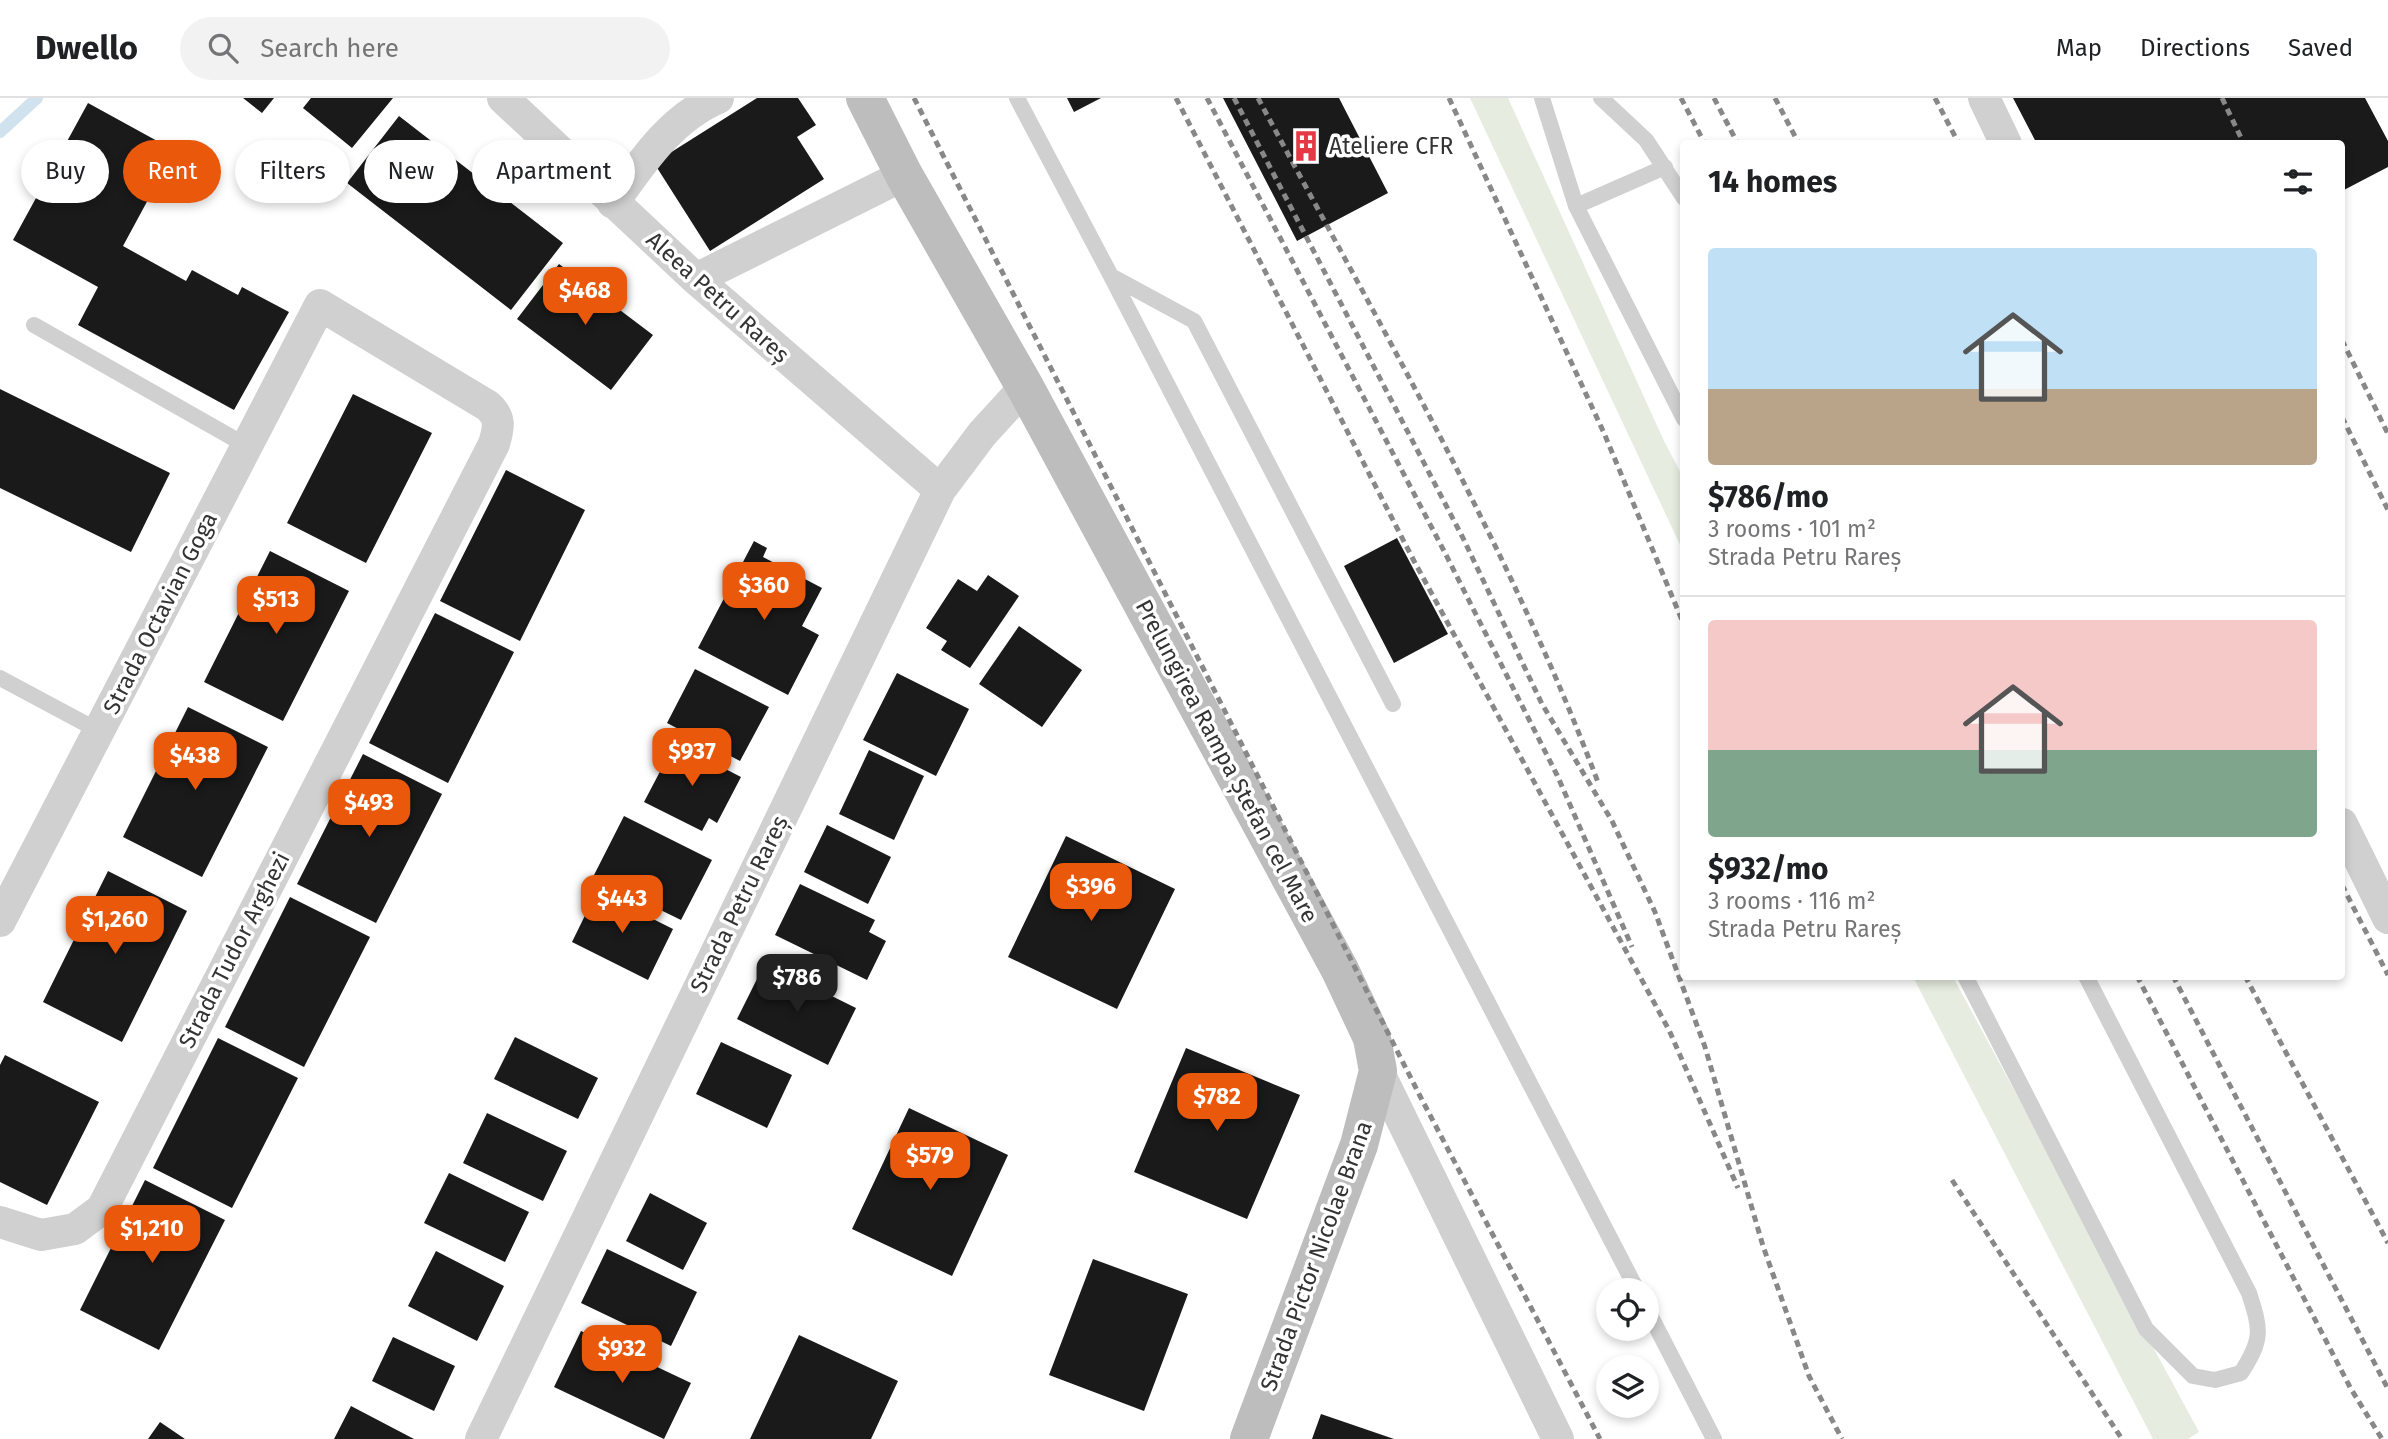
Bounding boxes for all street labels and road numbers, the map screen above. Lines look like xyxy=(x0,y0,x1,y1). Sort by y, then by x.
street label: Aleea Petru Rareș xyxy=(640,225,795,369)
street label: Strada Octavian Goga xyxy=(97,507,223,719)
street label: Prelungirea Rampa Ștefan cel Mare xyxy=(1129,595,1324,928)
street label: Strada Petru Rareș xyxy=(684,811,795,997)
street label: Strada Tudor Arghezi xyxy=(172,847,296,1053)
street label: Strada Pictor Nicolae Brana xyxy=(1254,1117,1378,1395)

